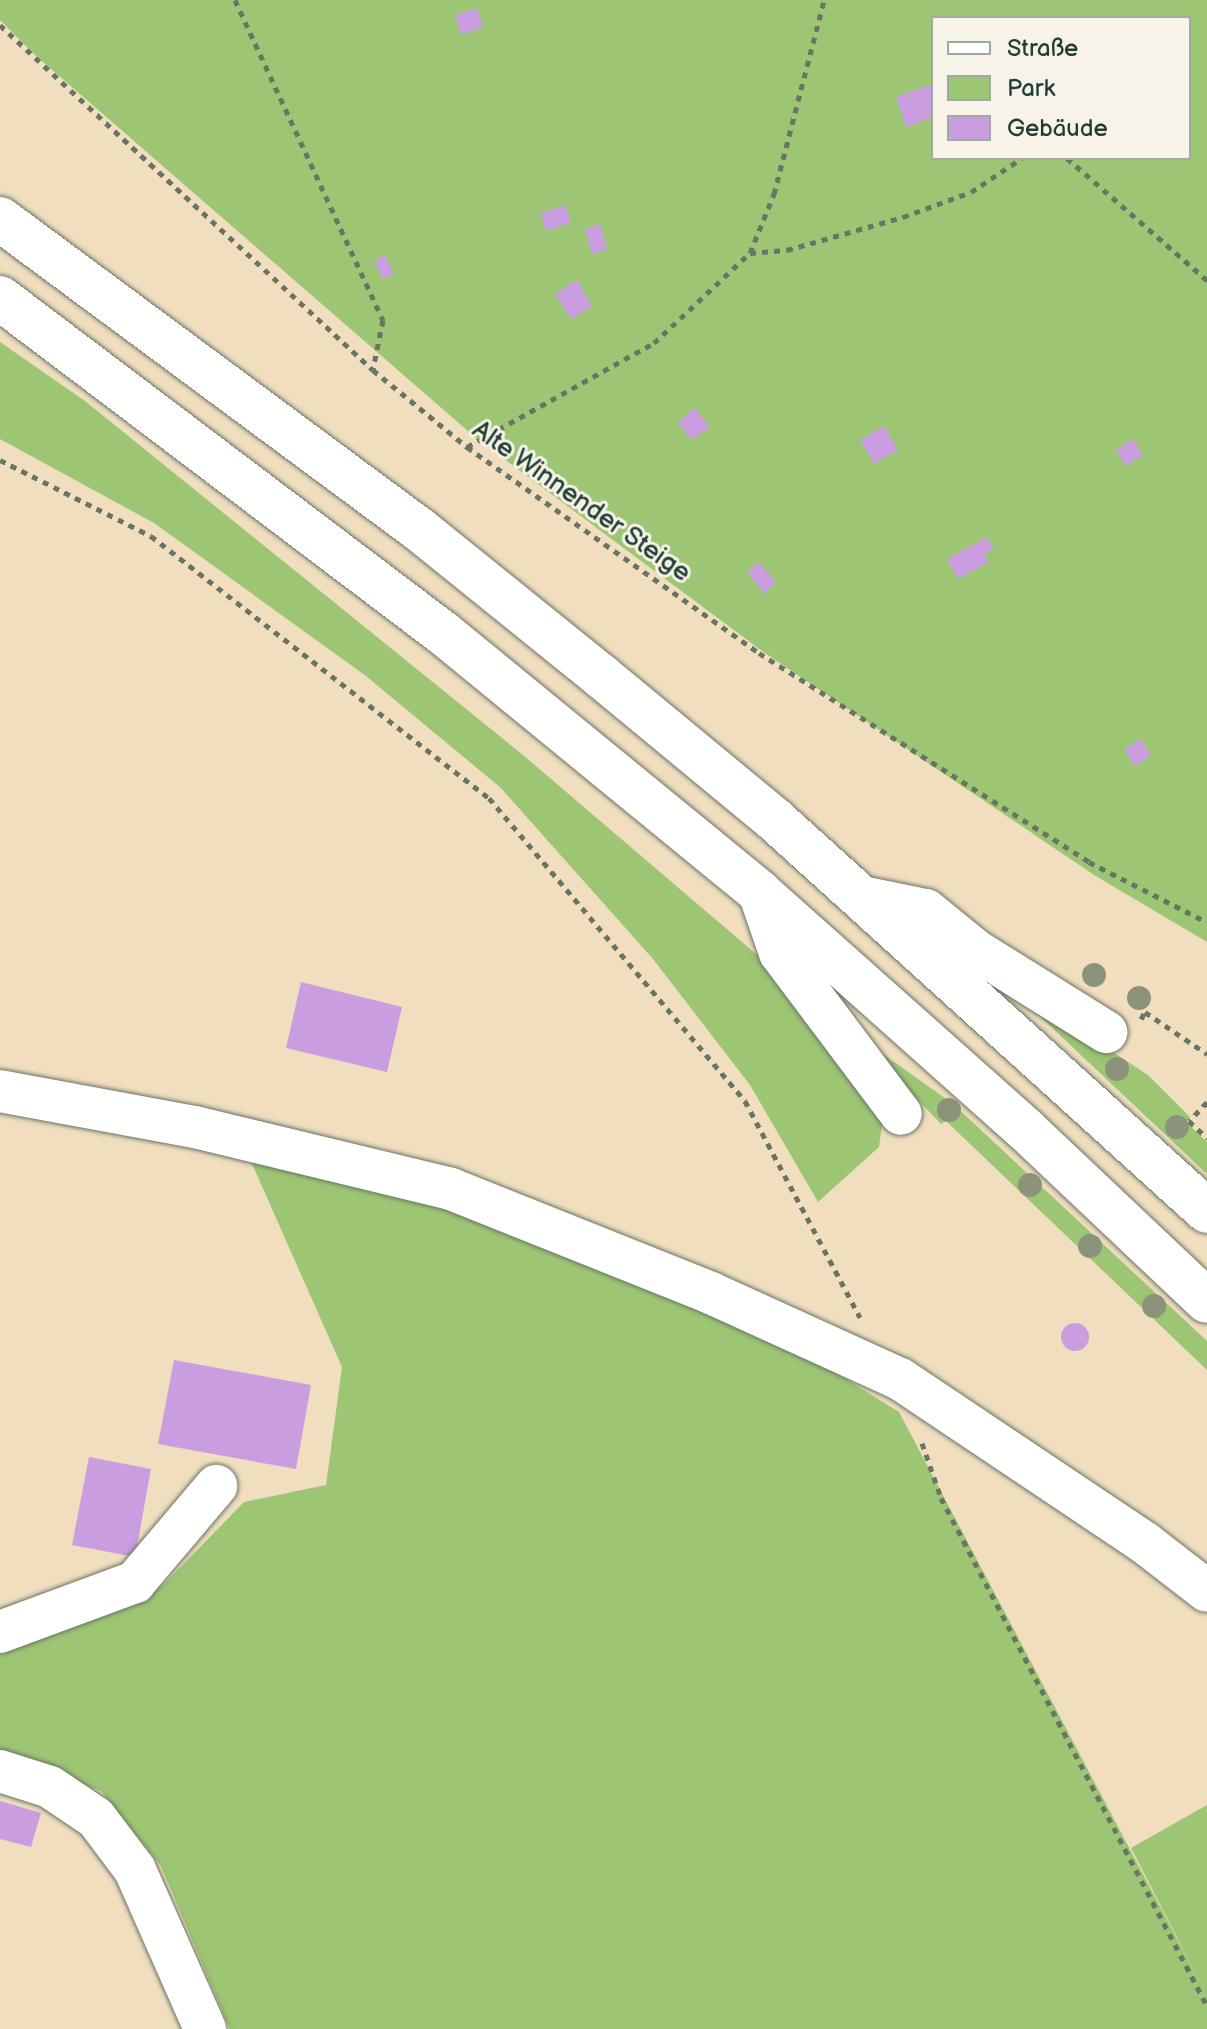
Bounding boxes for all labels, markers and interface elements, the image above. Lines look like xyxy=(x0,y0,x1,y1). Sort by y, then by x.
legend xyxy=(931,16,1191,160)
text: Straße xyxy=(1007,34,1078,63)
text: Park xyxy=(1007,74,1055,103)
text: Gebäude xyxy=(1007,114,1108,143)
street label: Alte Winnender Steige xyxy=(465,414,697,590)

